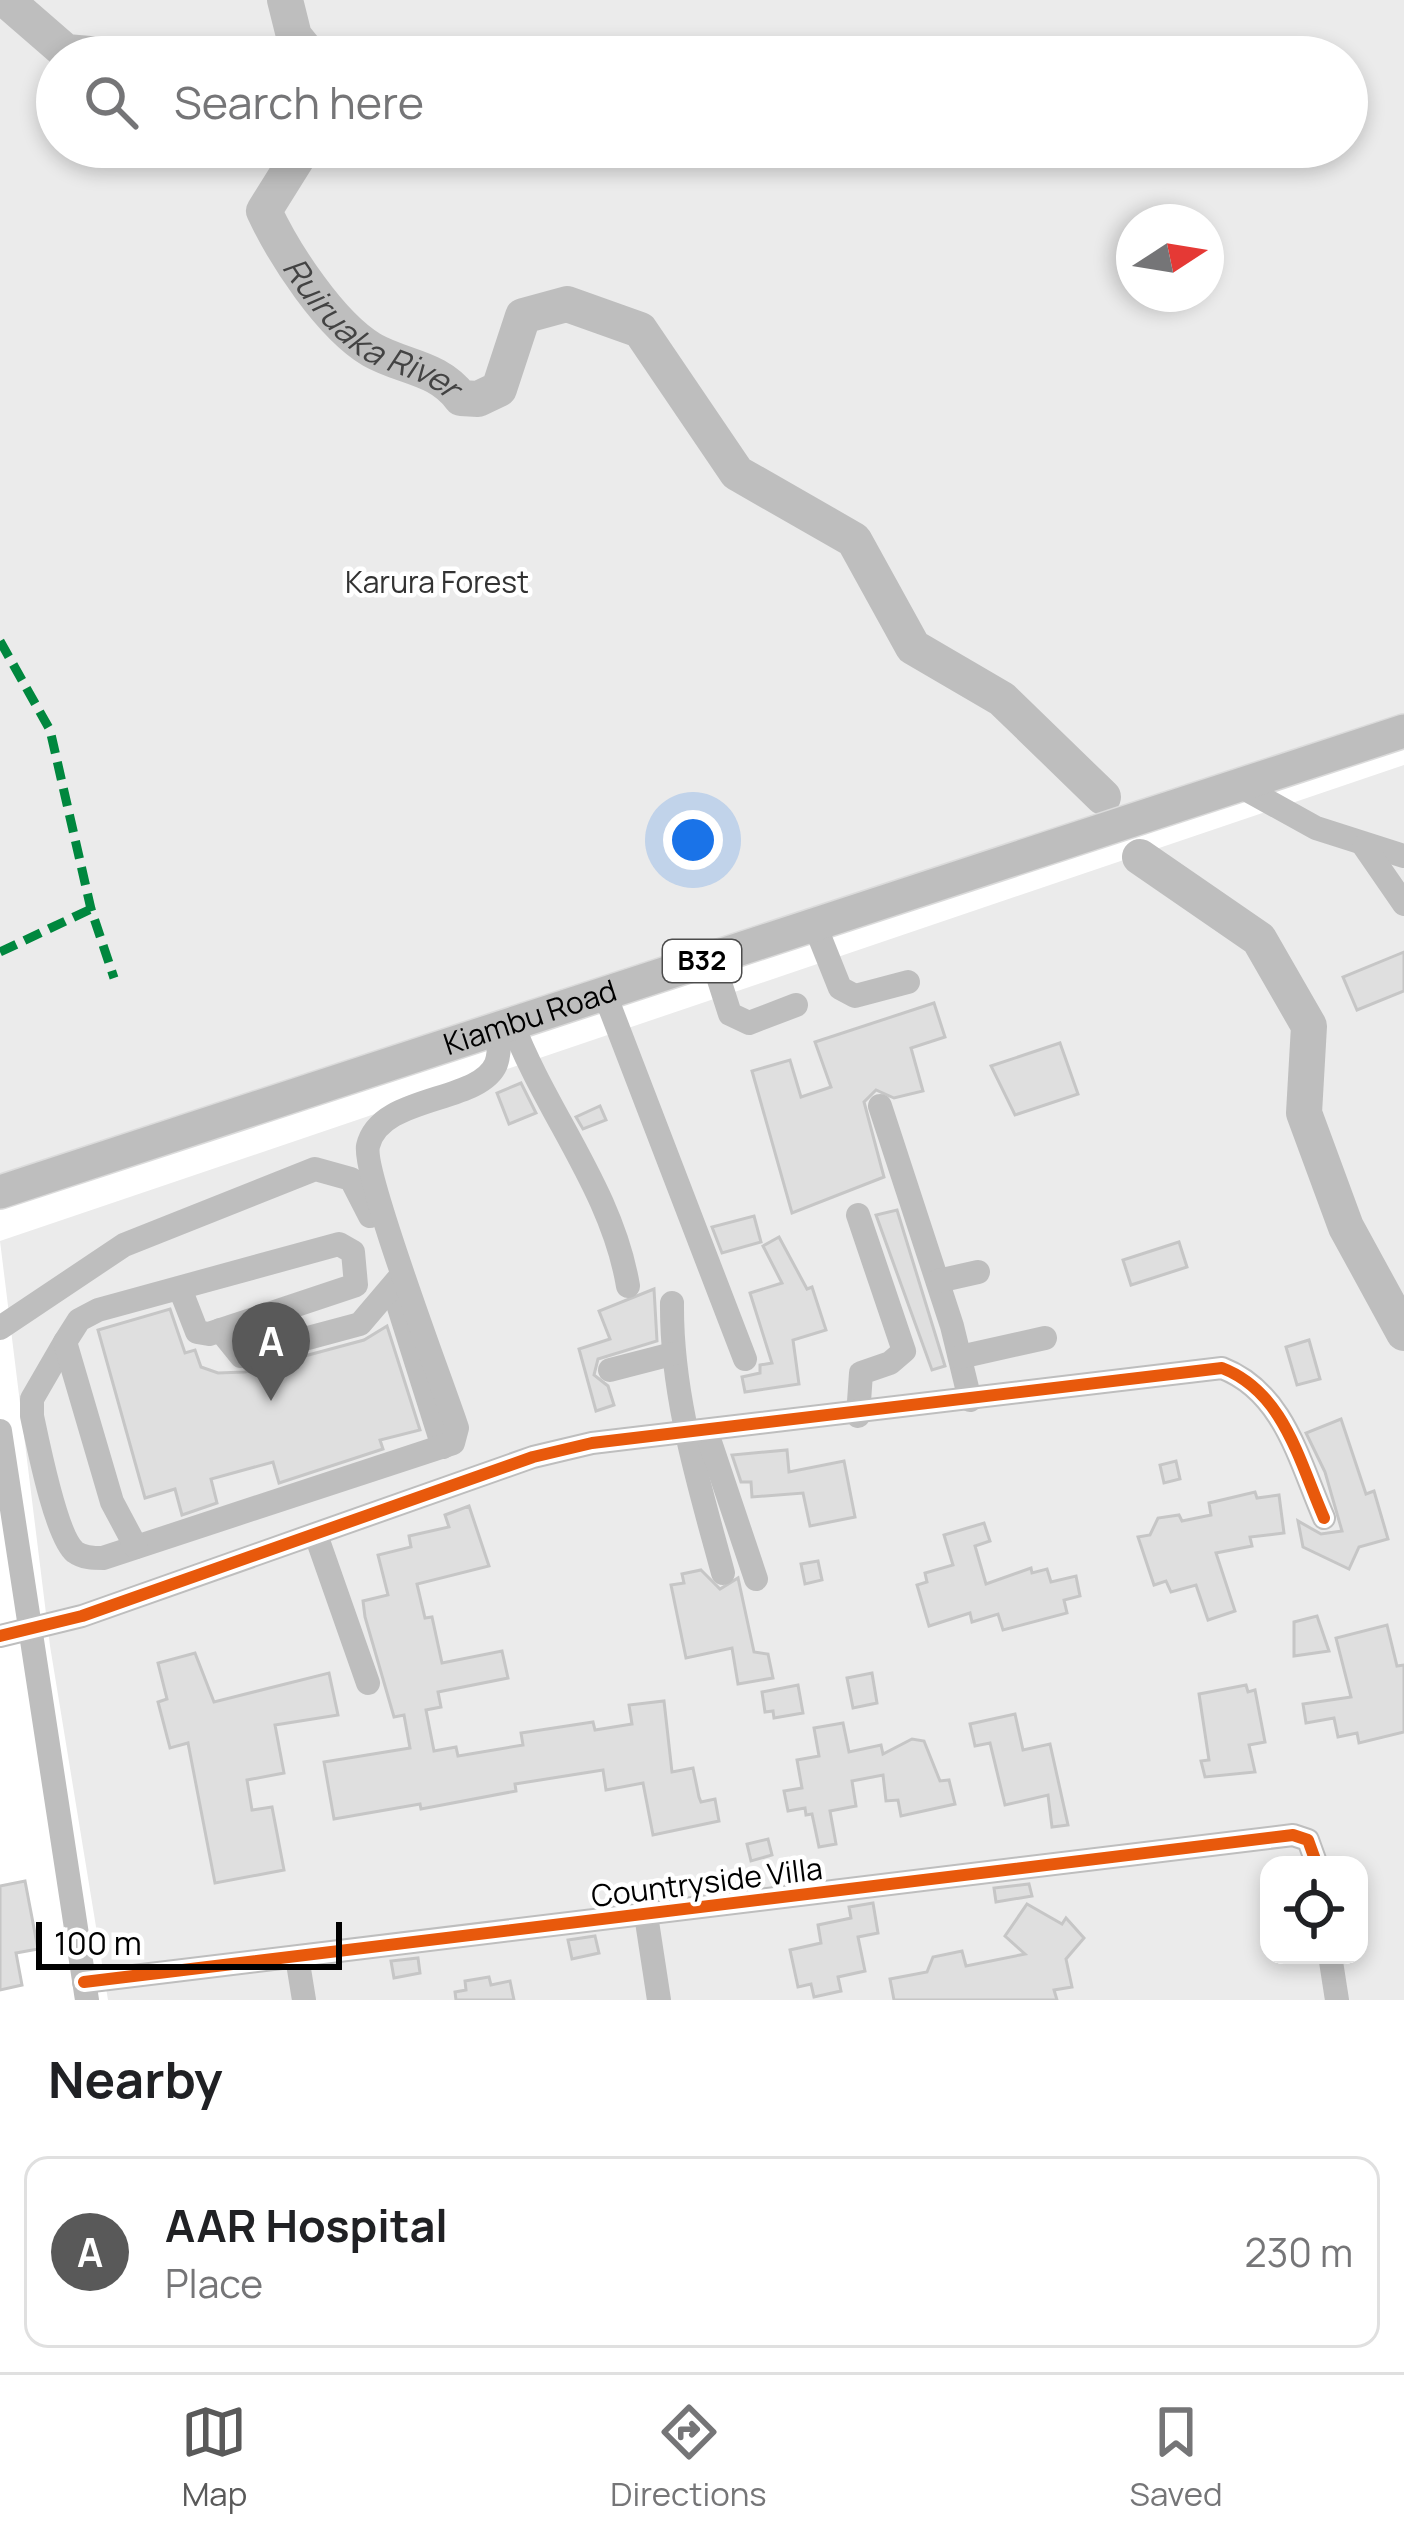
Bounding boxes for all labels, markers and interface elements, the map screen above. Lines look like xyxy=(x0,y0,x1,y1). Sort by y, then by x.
search box xyxy=(36,36,1368,168)
icon: search xyxy=(78,69,144,135)
text: Search here xyxy=(174,71,424,133)
north arrow xyxy=(1116,204,1224,312)
water label: Ruiruaka River xyxy=(273,248,474,410)
park label: Karura Forest xyxy=(345,561,529,602)
your location xyxy=(663,810,723,870)
road number: B32 xyxy=(663,940,741,982)
street label: Kiambu Road xyxy=(438,969,621,1064)
pin: A xyxy=(232,1302,310,1401)
street label: Countryside Villa xyxy=(589,1847,825,1916)
map controls xyxy=(1260,1856,1368,1964)
button: locate xyxy=(1260,1856,1368,1964)
scale bar xyxy=(36,1916,342,1969)
text: 100 m xyxy=(54,1920,142,1965)
text: Nearby xyxy=(48,2044,223,2113)
text: AAR Hospital xyxy=(165,2194,448,2256)
text: A xyxy=(77,2225,103,2279)
text: 230 m xyxy=(1245,2225,1353,2279)
text: Place xyxy=(165,2256,263,2310)
tab: Map xyxy=(181,2399,247,2516)
tab: Directions xyxy=(610,2399,767,2516)
tab: Saved xyxy=(1130,2399,1223,2516)

